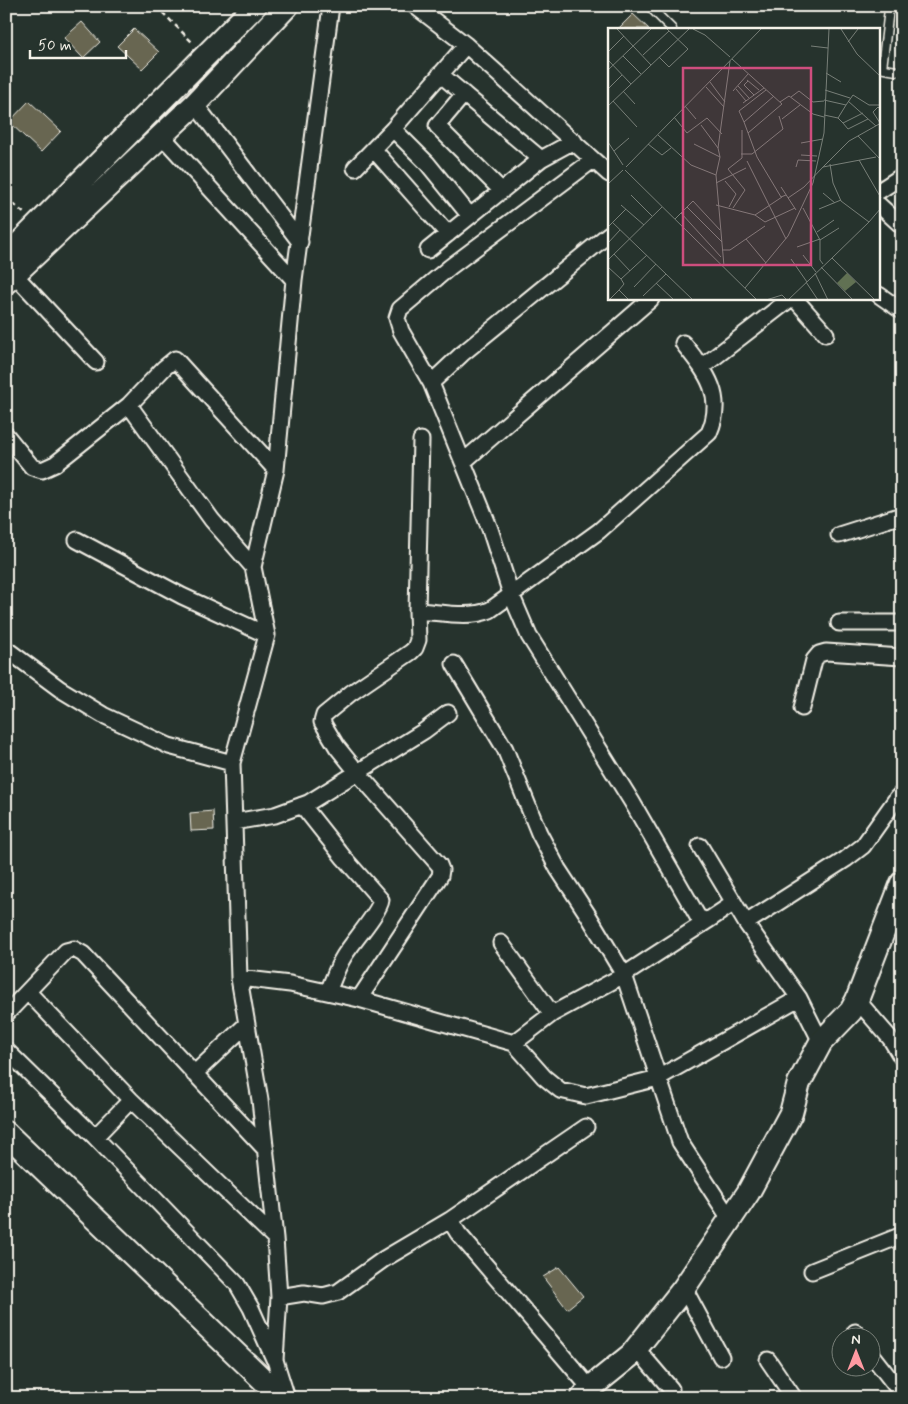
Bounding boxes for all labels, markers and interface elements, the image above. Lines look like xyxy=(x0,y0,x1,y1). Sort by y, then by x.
scale bar xyxy=(30,28,126,60)
inset map xyxy=(608,28,880,300)
text: 50 m xyxy=(38,36,72,56)
north arrow xyxy=(830,1326,880,1376)
text: N xyxy=(851,1331,861,1349)

